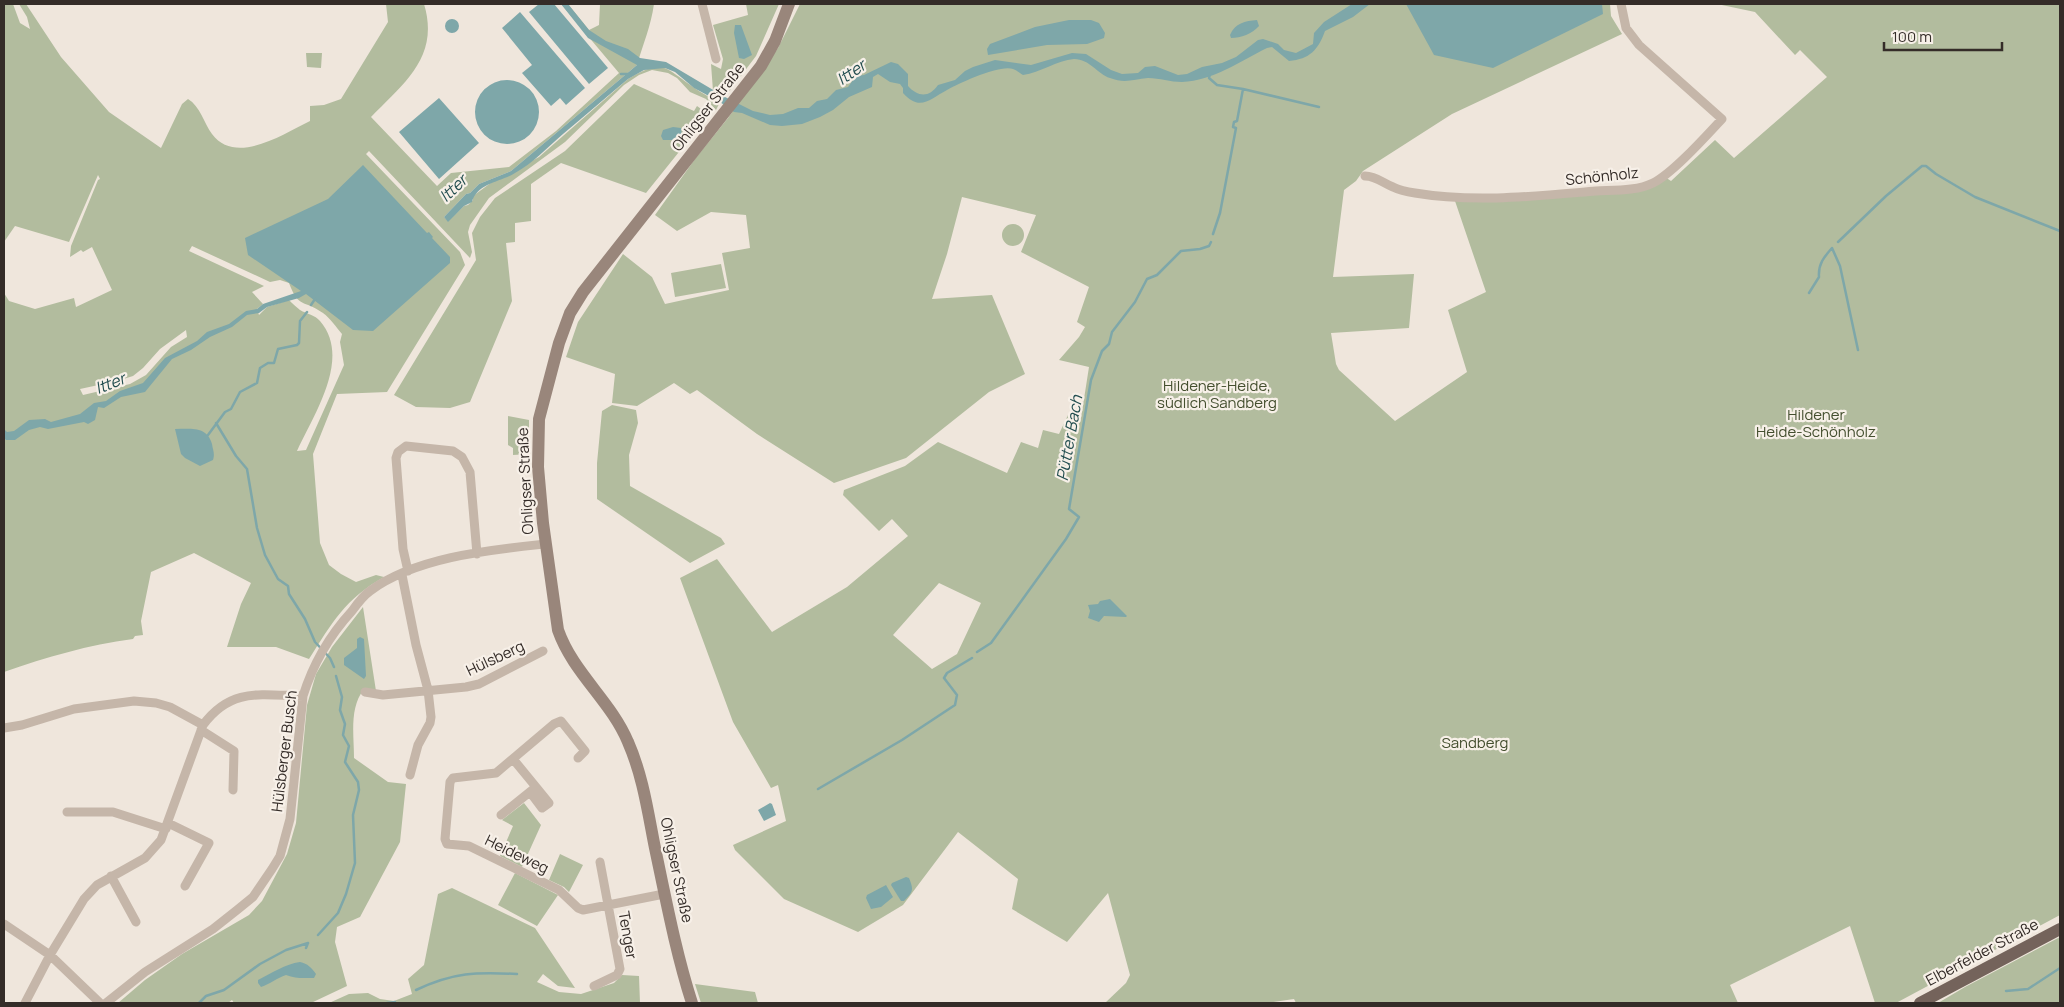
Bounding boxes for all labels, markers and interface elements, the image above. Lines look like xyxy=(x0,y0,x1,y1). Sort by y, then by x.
scale bar xyxy=(1884,20,2002,52)
text: 100 m xyxy=(1892,26,1932,47)
water label: Itter xyxy=(832,53,872,90)
street label: Ohligser Straße xyxy=(667,58,749,156)
street label: Schönholz xyxy=(1564,162,1640,190)
water label: Itter xyxy=(434,168,473,207)
water label: Itter xyxy=(92,366,130,399)
park label: Hildener-Heide, südlich Sandberg xyxy=(1157,375,1277,413)
water label: Pütter Bach xyxy=(1051,393,1087,482)
park label: Hildener Heide-Schönholz xyxy=(1756,404,1876,442)
street label: Ohligser Straße xyxy=(512,427,538,535)
street label: Hülsberg xyxy=(462,635,528,681)
street label: Hülsberger Busch xyxy=(266,689,302,813)
park label: Sandberg xyxy=(1442,732,1508,753)
street label: Ohligser Straße xyxy=(656,815,698,925)
street label: Heideweg xyxy=(481,829,553,879)
street label: Tenger xyxy=(613,909,643,961)
street label: Elberfelder Straße xyxy=(1922,913,2042,991)

